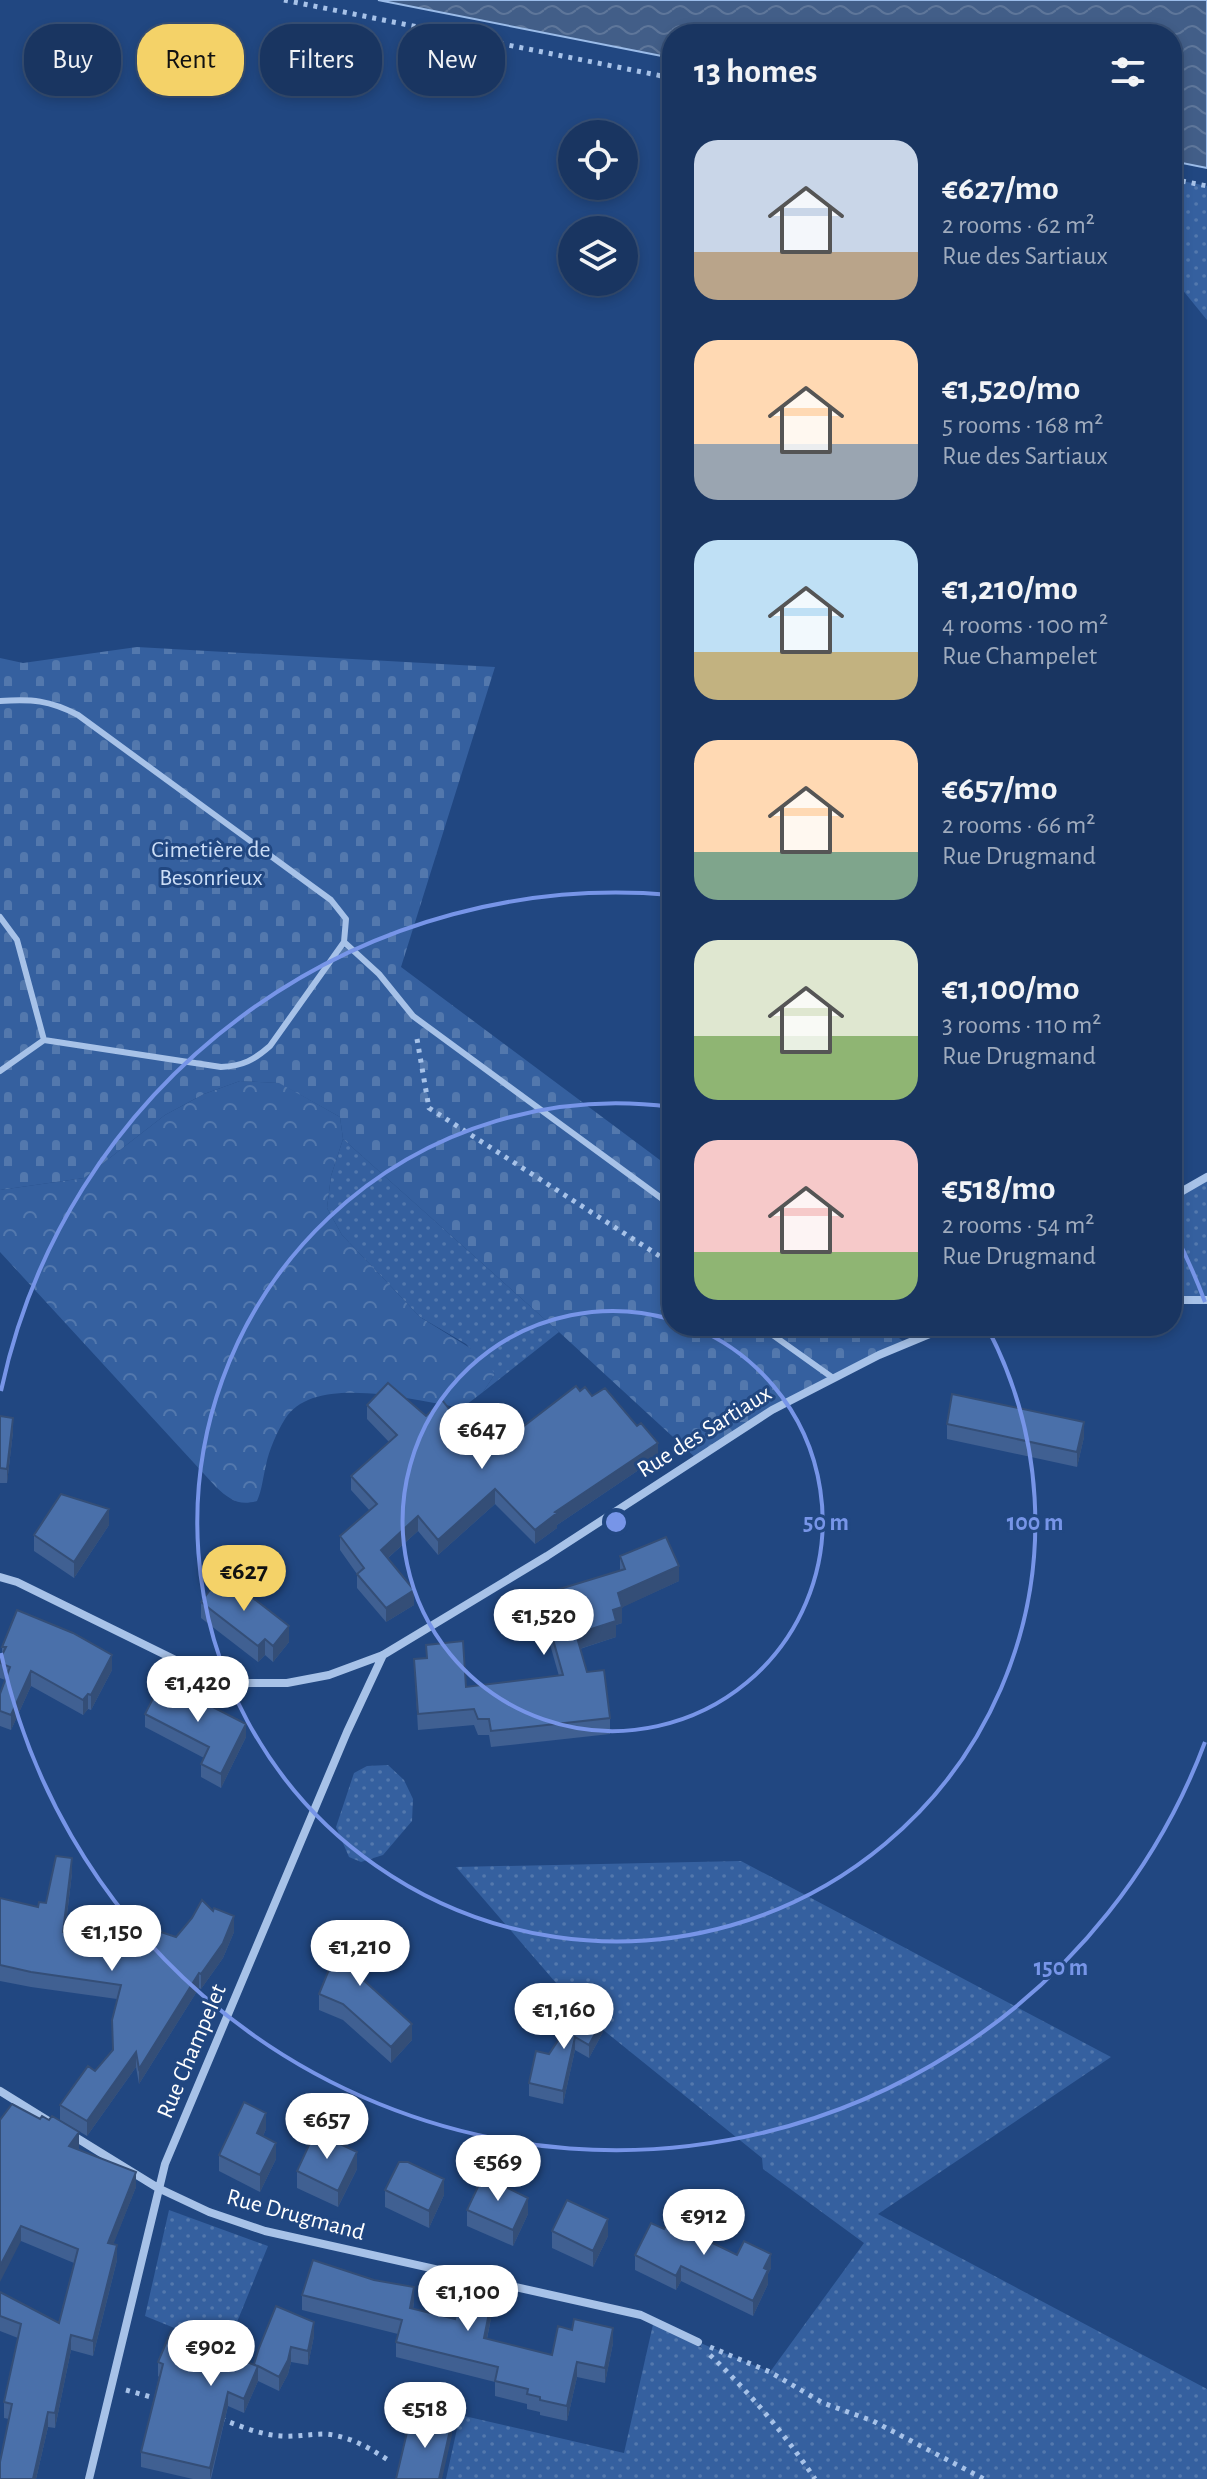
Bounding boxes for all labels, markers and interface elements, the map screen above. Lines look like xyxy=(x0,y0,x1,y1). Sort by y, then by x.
chip: Buy xyxy=(24,24,121,96)
chip: Rent xyxy=(137,24,244,96)
chip: Filters xyxy=(260,24,382,96)
chip: New xyxy=(398,24,505,96)
icon: filters xyxy=(1106,50,1150,94)
text: 13 homes xyxy=(694,55,817,89)
map controls xyxy=(558,120,638,296)
button: locate xyxy=(558,120,638,200)
icon: home xyxy=(758,172,854,268)
text: €627/mo xyxy=(942,172,1059,206)
text: 2 rooms · 62 m² xyxy=(942,212,1095,238)
button: layers xyxy=(558,216,638,296)
text: Rue des Sartiaux xyxy=(942,243,1108,269)
icon: home xyxy=(758,372,854,468)
text: €1,520/mo xyxy=(942,372,1080,406)
text: 5 rooms · 168 m² xyxy=(942,412,1103,438)
text: Rue des Sartiaux xyxy=(942,443,1108,469)
icon: home xyxy=(758,572,854,668)
text: €1,210/mo xyxy=(942,572,1078,606)
text: 4 rooms · 100 m² xyxy=(942,612,1108,638)
text: Rue Champelet xyxy=(942,643,1097,669)
icon: home xyxy=(758,772,854,868)
text: €657/mo xyxy=(942,772,1058,806)
text: 2 rooms · 66 m² xyxy=(942,812,1095,838)
park label: Cimetière de Besonrieux xyxy=(151,838,271,890)
text: Rue Drugmand xyxy=(942,843,1096,869)
icon: home xyxy=(758,972,854,1068)
text: €1,100/mo xyxy=(942,972,1079,1006)
text: 3 rooms · 110 m² xyxy=(942,1012,1101,1038)
text: Rue Drugmand xyxy=(942,1043,1096,1069)
icon: home xyxy=(758,1172,854,1268)
text: €518/mo xyxy=(942,1172,1055,1206)
text: 2 rooms · 54 m² xyxy=(942,1212,1094,1238)
text: Rue Drugmand xyxy=(942,1243,1096,1269)
street label: Rue des Sartiaux xyxy=(633,1381,776,1483)
pin: €647 xyxy=(435,1403,529,1471)
text: €647 xyxy=(457,1416,507,1442)
centre of rings xyxy=(602,1508,630,1536)
text: 50 m xyxy=(803,1511,849,1535)
text: 100 m xyxy=(1007,1511,1063,1535)
pin: €627 xyxy=(197,1545,291,1613)
text: €627 xyxy=(220,1558,268,1584)
pin: €1,520 xyxy=(479,1589,609,1657)
text: €1,520 xyxy=(512,1602,576,1628)
pin: €1,420 xyxy=(133,1656,263,1724)
text: €1,420 xyxy=(165,1669,231,1695)
pin: €1,150 xyxy=(47,1905,177,1973)
text: €1,150 xyxy=(81,1918,143,1944)
pin: €1,210 xyxy=(295,1920,425,1988)
text: €1,210 xyxy=(329,1933,391,1959)
text: 150 m xyxy=(1034,1956,1088,1980)
street label: Rue Champelet xyxy=(153,1981,231,2122)
pin: €1,160 xyxy=(499,1983,629,2051)
text: €1,160 xyxy=(533,1996,595,2022)
pin: €657 xyxy=(280,2093,374,2161)
text: €657 xyxy=(303,2106,351,2132)
pin: €569 xyxy=(451,2135,545,2203)
text: €569 xyxy=(474,2148,522,2174)
street label: Rue Drugmand xyxy=(224,2185,367,2245)
pin: €912 xyxy=(657,2189,751,2257)
text: €912 xyxy=(681,2202,727,2228)
pin: €1,100 xyxy=(403,2265,533,2333)
text: €1,100 xyxy=(436,2278,500,2304)
pin: €902 xyxy=(164,2320,258,2388)
text: €902 xyxy=(186,2333,236,2359)
pin: €518 xyxy=(378,2382,472,2450)
text: €518 xyxy=(402,2395,448,2421)

